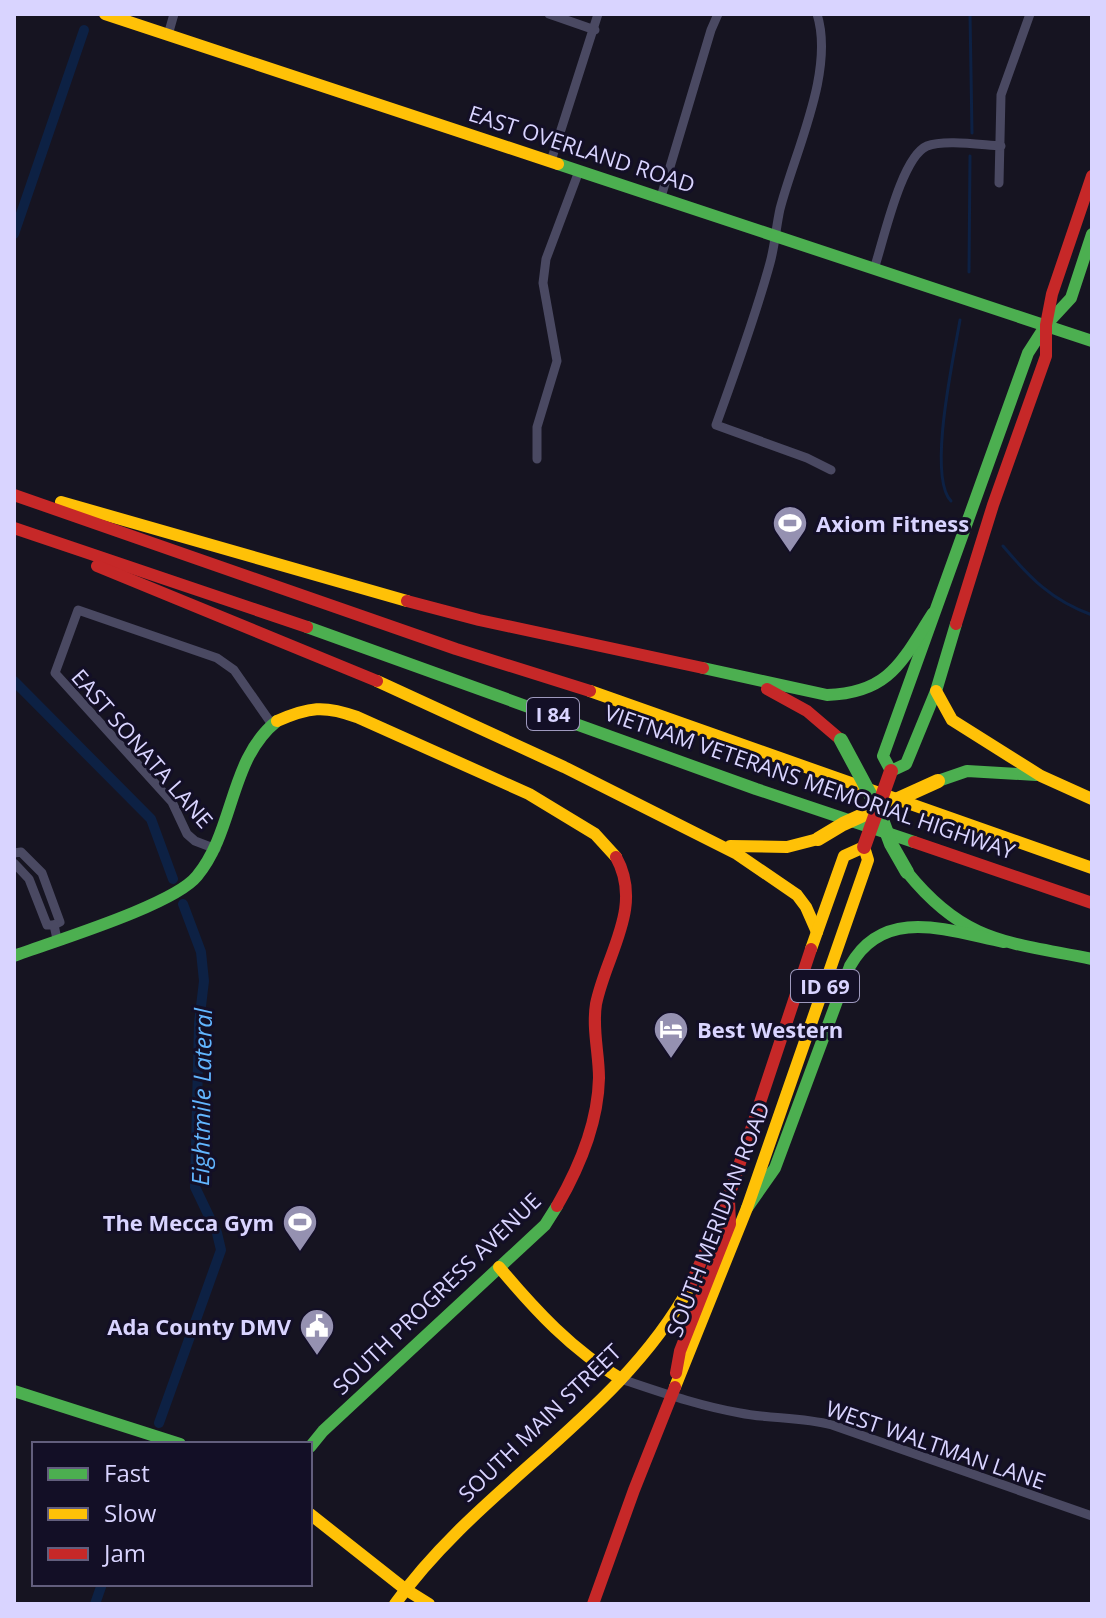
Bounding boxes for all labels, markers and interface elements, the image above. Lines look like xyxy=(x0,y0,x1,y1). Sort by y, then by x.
street label: EAST OVERLAND ROAD xyxy=(465,97,699,199)
sports icon: Axiom Fitness xyxy=(771,504,809,554)
place label: Axiom Fitness xyxy=(816,508,969,538)
street label: EAST SONATA LANE xyxy=(66,662,220,834)
street label: VIETNAM VETERANS MEMORIAL HIGHWAY xyxy=(601,697,1020,866)
road number: I 84 xyxy=(527,698,579,730)
road number: ID 69 xyxy=(791,970,859,1002)
water label: Eightmile Lateral xyxy=(183,1007,219,1186)
hotel icon: Best Western xyxy=(652,1010,690,1060)
place label: Best Western xyxy=(697,1014,843,1044)
street label: SOUTH MERIDIAN ROAD xyxy=(658,1097,776,1341)
street label: SOUTH PROGRESS AVENUE xyxy=(325,1185,547,1401)
sports icon: The Mecca Gym xyxy=(281,1203,319,1253)
place label: The Mecca Gym xyxy=(103,1207,274,1237)
public building icon: Ada County DMV xyxy=(298,1307,336,1357)
place label: Ada County DMV xyxy=(107,1311,292,1341)
street label: SOUTH MAIN STREET xyxy=(451,1336,627,1508)
street label: WEST WALTMAN LANE xyxy=(822,1392,1050,1496)
legend xyxy=(32,1442,312,1586)
text: Fast xyxy=(104,1456,150,1489)
text: Slow xyxy=(104,1496,157,1529)
text: Jam xyxy=(102,1536,146,1569)

